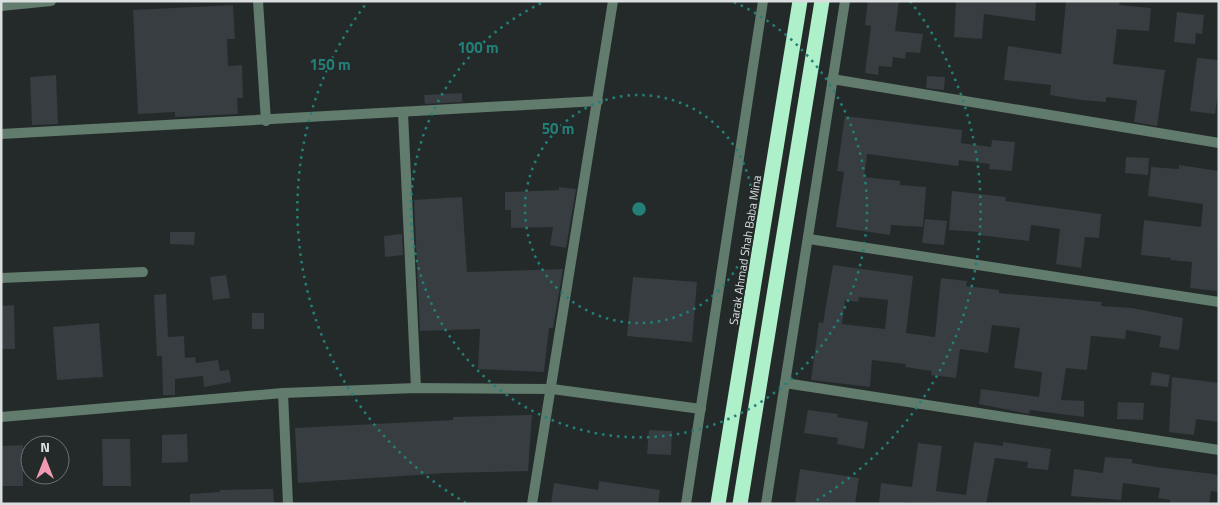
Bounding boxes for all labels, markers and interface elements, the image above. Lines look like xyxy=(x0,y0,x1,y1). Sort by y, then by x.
text: 100 m xyxy=(457,36,499,59)
text: 150 m xyxy=(309,53,351,76)
text: 50 m xyxy=(542,117,574,140)
street label: Sarak Ahmad Shah Baba Mina xyxy=(724,174,766,326)
centre of rings xyxy=(630,200,648,218)
north arrow xyxy=(20,435,70,485)
text: N xyxy=(40,436,50,457)

